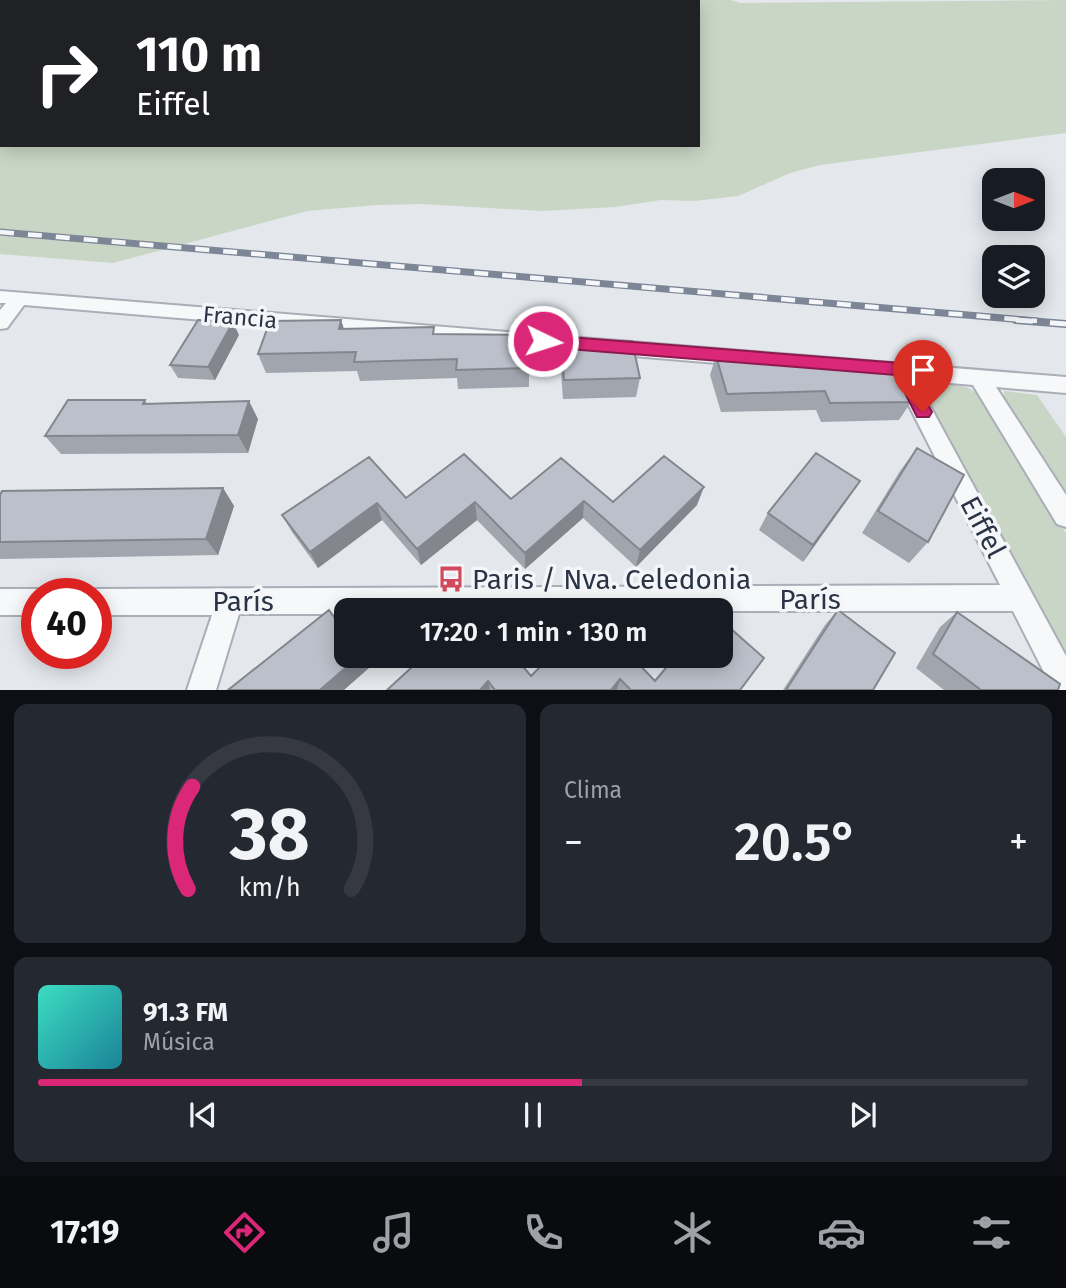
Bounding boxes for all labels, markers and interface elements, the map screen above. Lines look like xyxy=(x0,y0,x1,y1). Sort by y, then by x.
text: 110 m xyxy=(136,25,262,84)
icon: right xyxy=(21,28,112,119)
text: Eiffel xyxy=(136,85,210,123)
north arrow xyxy=(982,168,1045,231)
map controls xyxy=(982,168,1045,308)
button: layers xyxy=(982,245,1045,308)
street label: Francia xyxy=(202,300,278,334)
position arrow xyxy=(506,304,580,378)
pin xyxy=(893,340,953,412)
icon: arrive xyxy=(904,351,942,389)
street label: Eiffel xyxy=(953,491,1013,563)
place label: Paris / Nva. Celedonia xyxy=(472,563,751,596)
bus stop icon: Paris / Nva. Celedonia xyxy=(436,564,466,594)
speed limit sign: 40 xyxy=(21,578,112,669)
street label: París xyxy=(779,583,841,616)
street label: París xyxy=(212,585,274,618)
text: 17:20 · 1 min · 130 m xyxy=(420,617,647,648)
text: Clima xyxy=(564,776,622,804)
text: 38 xyxy=(229,792,310,879)
text: 20.5° xyxy=(734,811,858,874)
text: − xyxy=(564,819,583,865)
text: + xyxy=(1009,819,1028,865)
text: km/h xyxy=(239,873,301,903)
text: 91.3 FM xyxy=(143,997,228,1028)
text: Música xyxy=(143,1028,215,1056)
icon: previous xyxy=(184,1096,222,1134)
icon: pause xyxy=(514,1096,552,1134)
icon: next xyxy=(844,1096,882,1134)
icon: directions xyxy=(220,1208,269,1257)
icon: music xyxy=(369,1208,418,1257)
icon: phone xyxy=(519,1208,568,1257)
icon: climate xyxy=(668,1208,717,1257)
icon: car xyxy=(817,1208,866,1257)
icon: filters xyxy=(967,1208,1016,1257)
text: 17:19 xyxy=(50,1213,119,1251)

